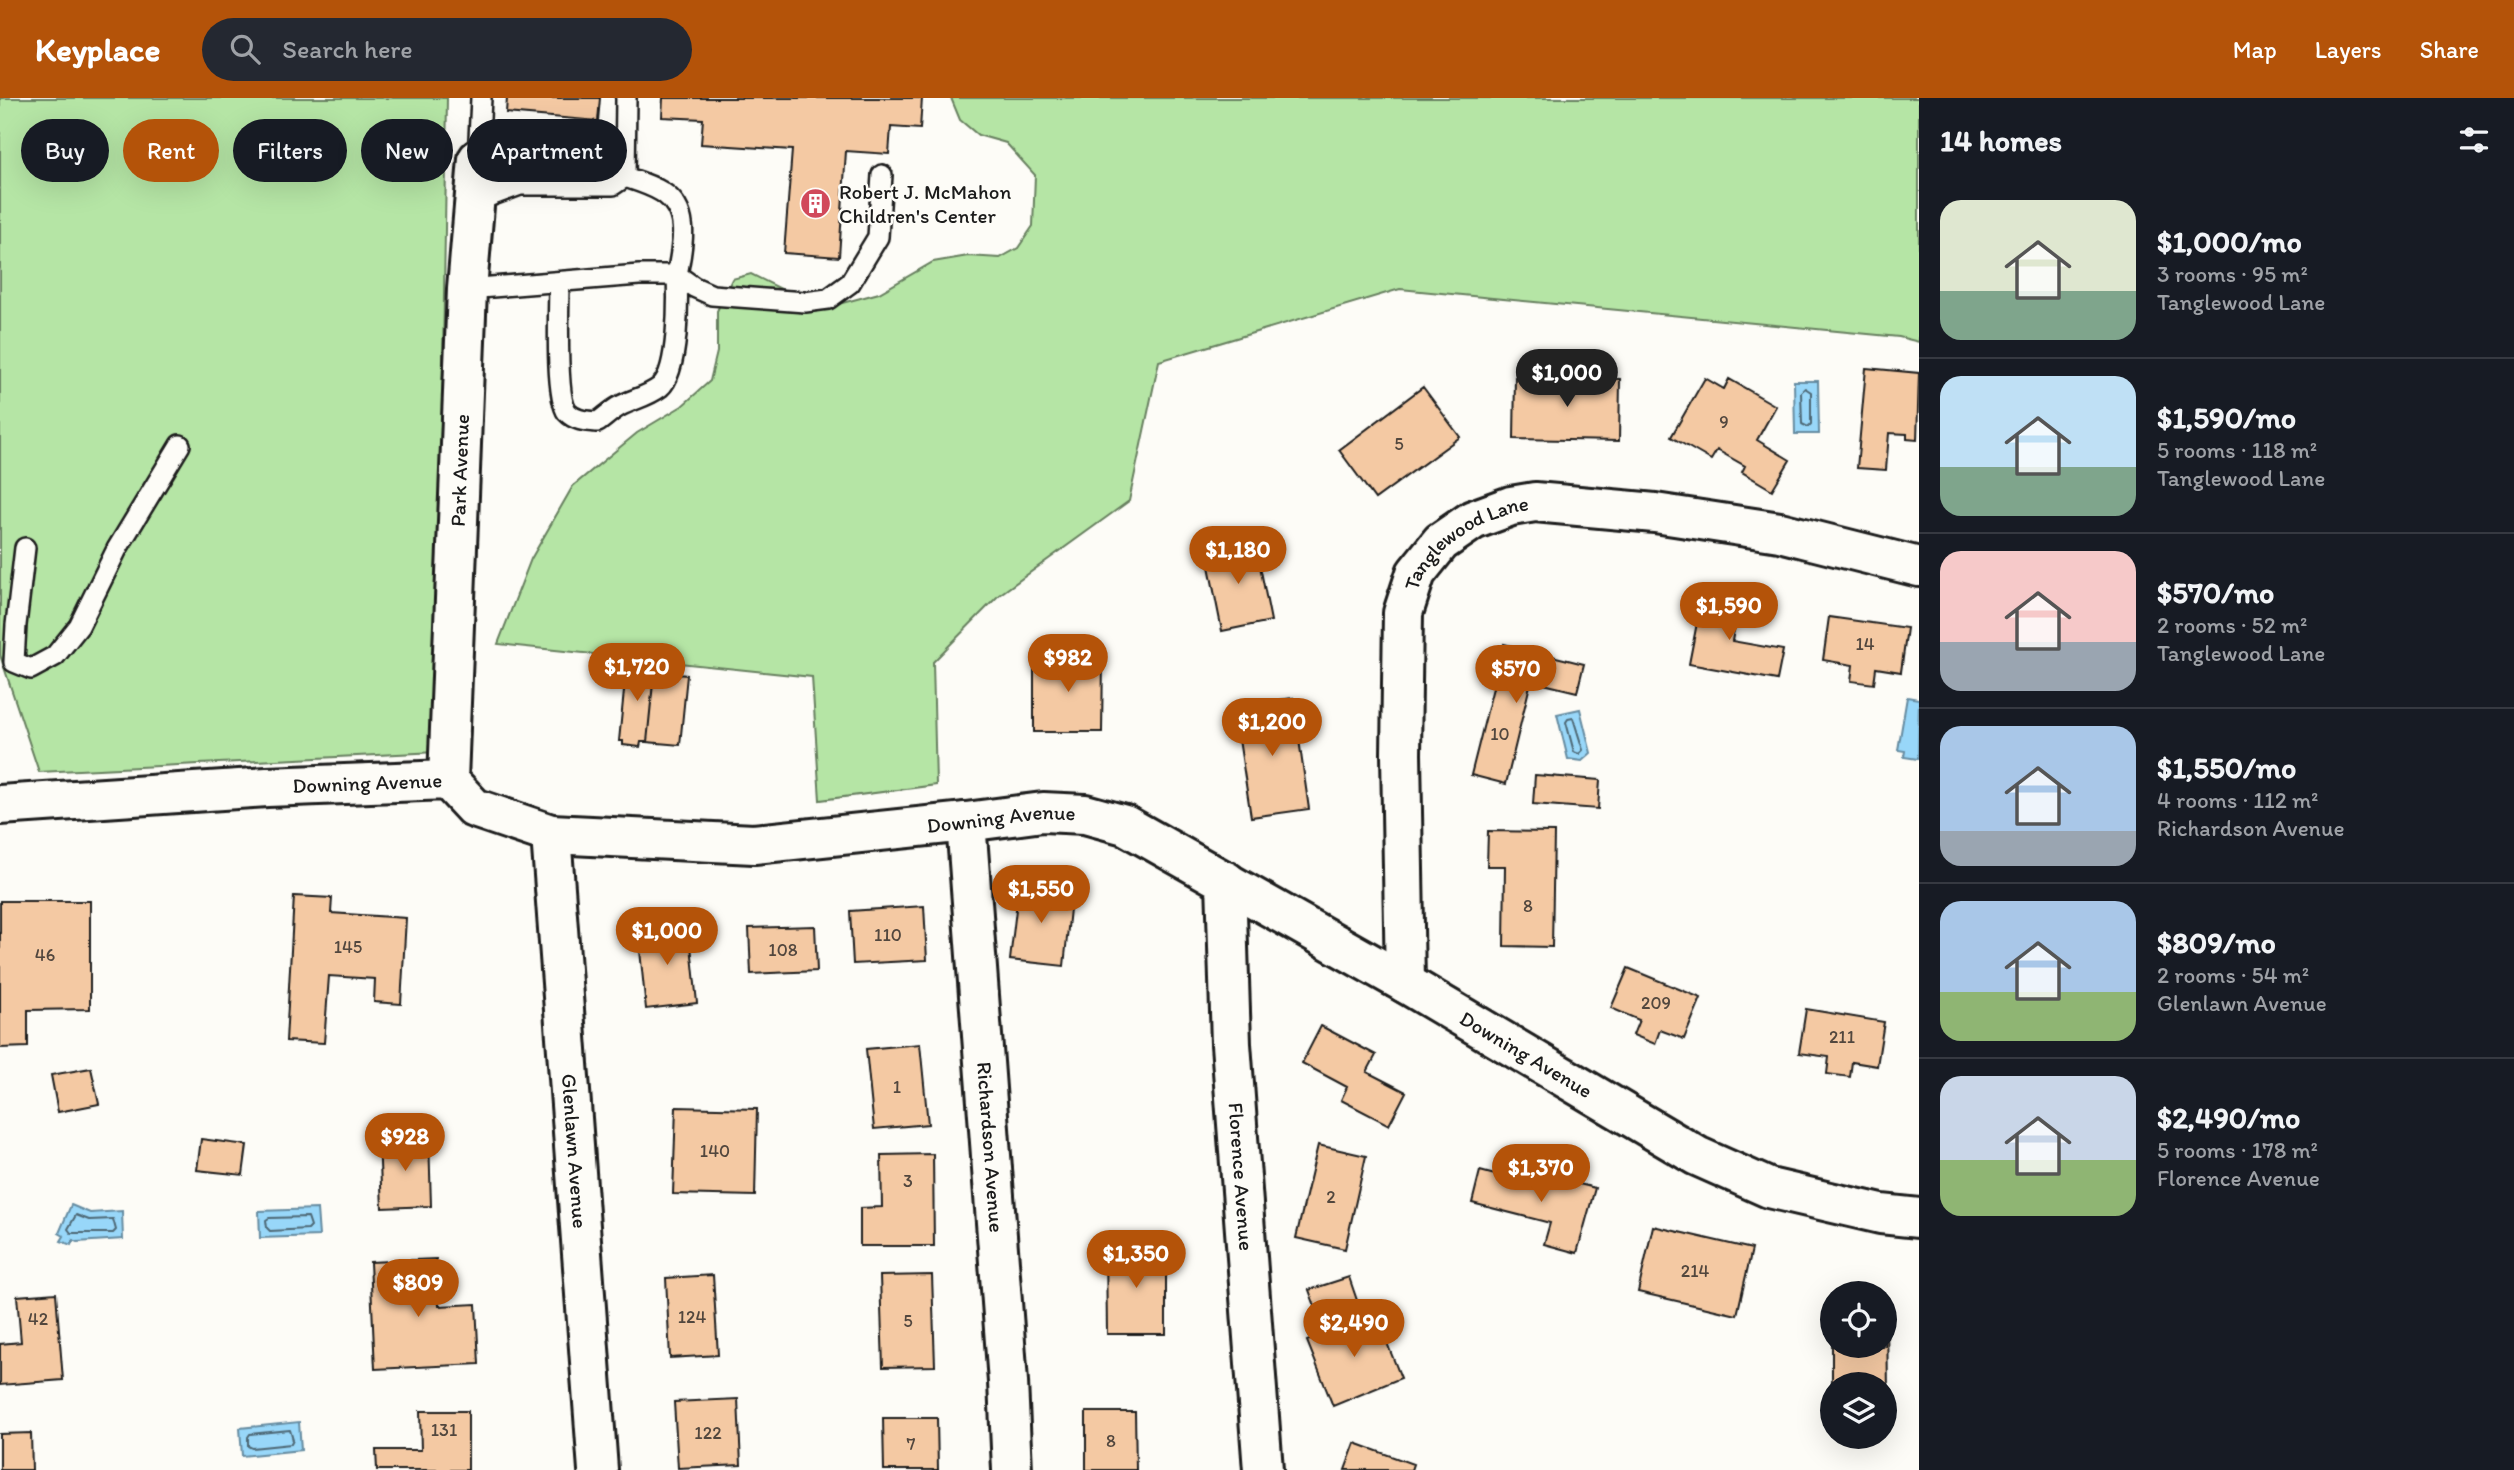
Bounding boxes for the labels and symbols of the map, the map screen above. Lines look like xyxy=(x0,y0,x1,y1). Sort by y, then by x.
place label: Robert J. McMahon Children's Center xyxy=(839,179,1011,228)
building icon: Robert J. McMahon Children's Center xyxy=(799,187,833,221)
pin: $1,000 xyxy=(1510,350,1624,409)
house number: 9 xyxy=(1719,411,1729,433)
street label: Park Avenue xyxy=(445,413,474,527)
house number: 5 xyxy=(1394,433,1404,455)
street label: Tanglewood Lane xyxy=(1398,490,1530,593)
pin: $1,180 xyxy=(1181,526,1295,586)
pin: $1,590 xyxy=(1672,582,1786,642)
house number: 14 xyxy=(1855,633,1875,655)
pin: $982 xyxy=(1027,634,1109,694)
pin: $1,720 xyxy=(580,644,694,703)
pin: $570 xyxy=(1475,646,1557,705)
pin: $1,200 xyxy=(1215,698,1329,758)
house number: 10 xyxy=(1490,723,1510,745)
street label: Downing Avenue xyxy=(292,767,443,798)
street label: Downing Avenue xyxy=(925,799,1076,838)
pin: $1,550 xyxy=(984,866,1098,925)
house number: 8 xyxy=(1523,895,1533,917)
pin: $1,000 xyxy=(610,908,724,967)
house number: 110 xyxy=(874,924,902,946)
house number: 145 xyxy=(334,936,362,958)
house number: 108 xyxy=(768,939,798,961)
house number: 46 xyxy=(35,944,55,966)
house number: 209 xyxy=(1641,992,1671,1014)
street label: Downing Avenue xyxy=(1455,1005,1597,1103)
house number: 211 xyxy=(1829,1026,1855,1048)
street label: Richardson Avenue xyxy=(972,1061,1010,1233)
street label: Glenlawn Avenue xyxy=(557,1073,593,1229)
house number: 1 xyxy=(893,1076,901,1098)
street label: Florence Avenue xyxy=(1223,1101,1259,1252)
pin: $928 xyxy=(364,1114,446,1173)
house number: 140 xyxy=(700,1140,730,1162)
pin: $1,370 xyxy=(1484,1144,1598,1204)
house number: 3 xyxy=(903,1170,913,1192)
house number: 2 xyxy=(1326,1186,1336,1208)
pin: $1,350 xyxy=(1079,1230,1193,1290)
pin: $809 xyxy=(377,1260,459,1319)
house number: 214 xyxy=(1681,1260,1709,1282)
pin: $2,490 xyxy=(1297,1300,1411,1359)
house number: 124 xyxy=(678,1306,706,1328)
house number: 42 xyxy=(28,1308,49,1330)
house number: 5 xyxy=(903,1310,913,1332)
house number: 131 xyxy=(431,1419,457,1441)
house number: 122 xyxy=(694,1422,722,1444)
house number: 8 xyxy=(1106,1430,1116,1452)
house number: 7 xyxy=(907,1433,916,1455)

